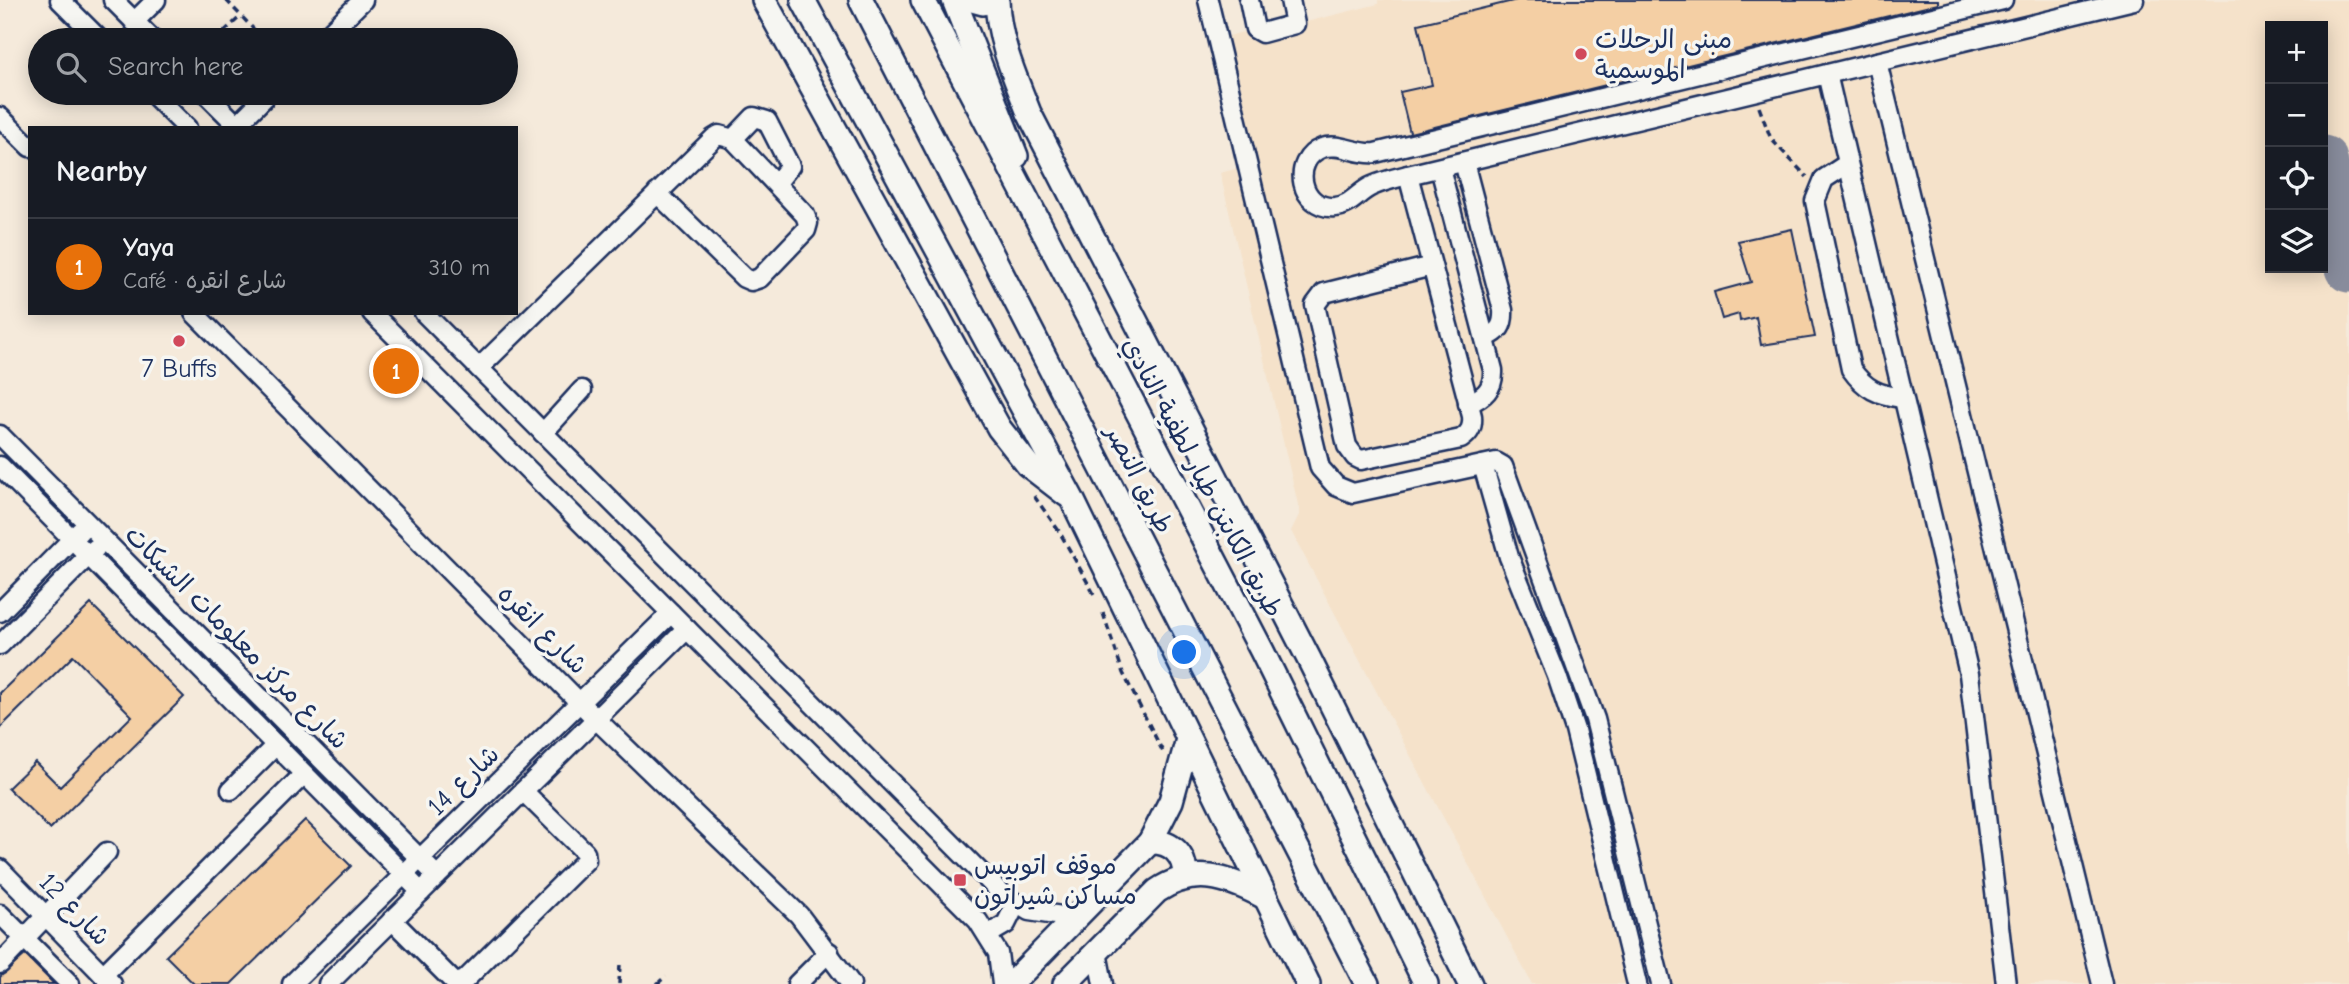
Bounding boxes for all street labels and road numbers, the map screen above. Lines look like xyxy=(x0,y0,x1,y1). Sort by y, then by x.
street label: طريق الكابتن طيار لطفية النادي xyxy=(1113,332,1289,624)
street label: طريق النصر xyxy=(1098,419,1179,539)
street label: شارع مركز معلومات الشبكات xyxy=(117,520,354,757)
street label: شارع انقره xyxy=(490,579,593,682)
street label: شارع 14 xyxy=(422,739,507,823)
street label: شارع 12 xyxy=(31,867,116,953)

